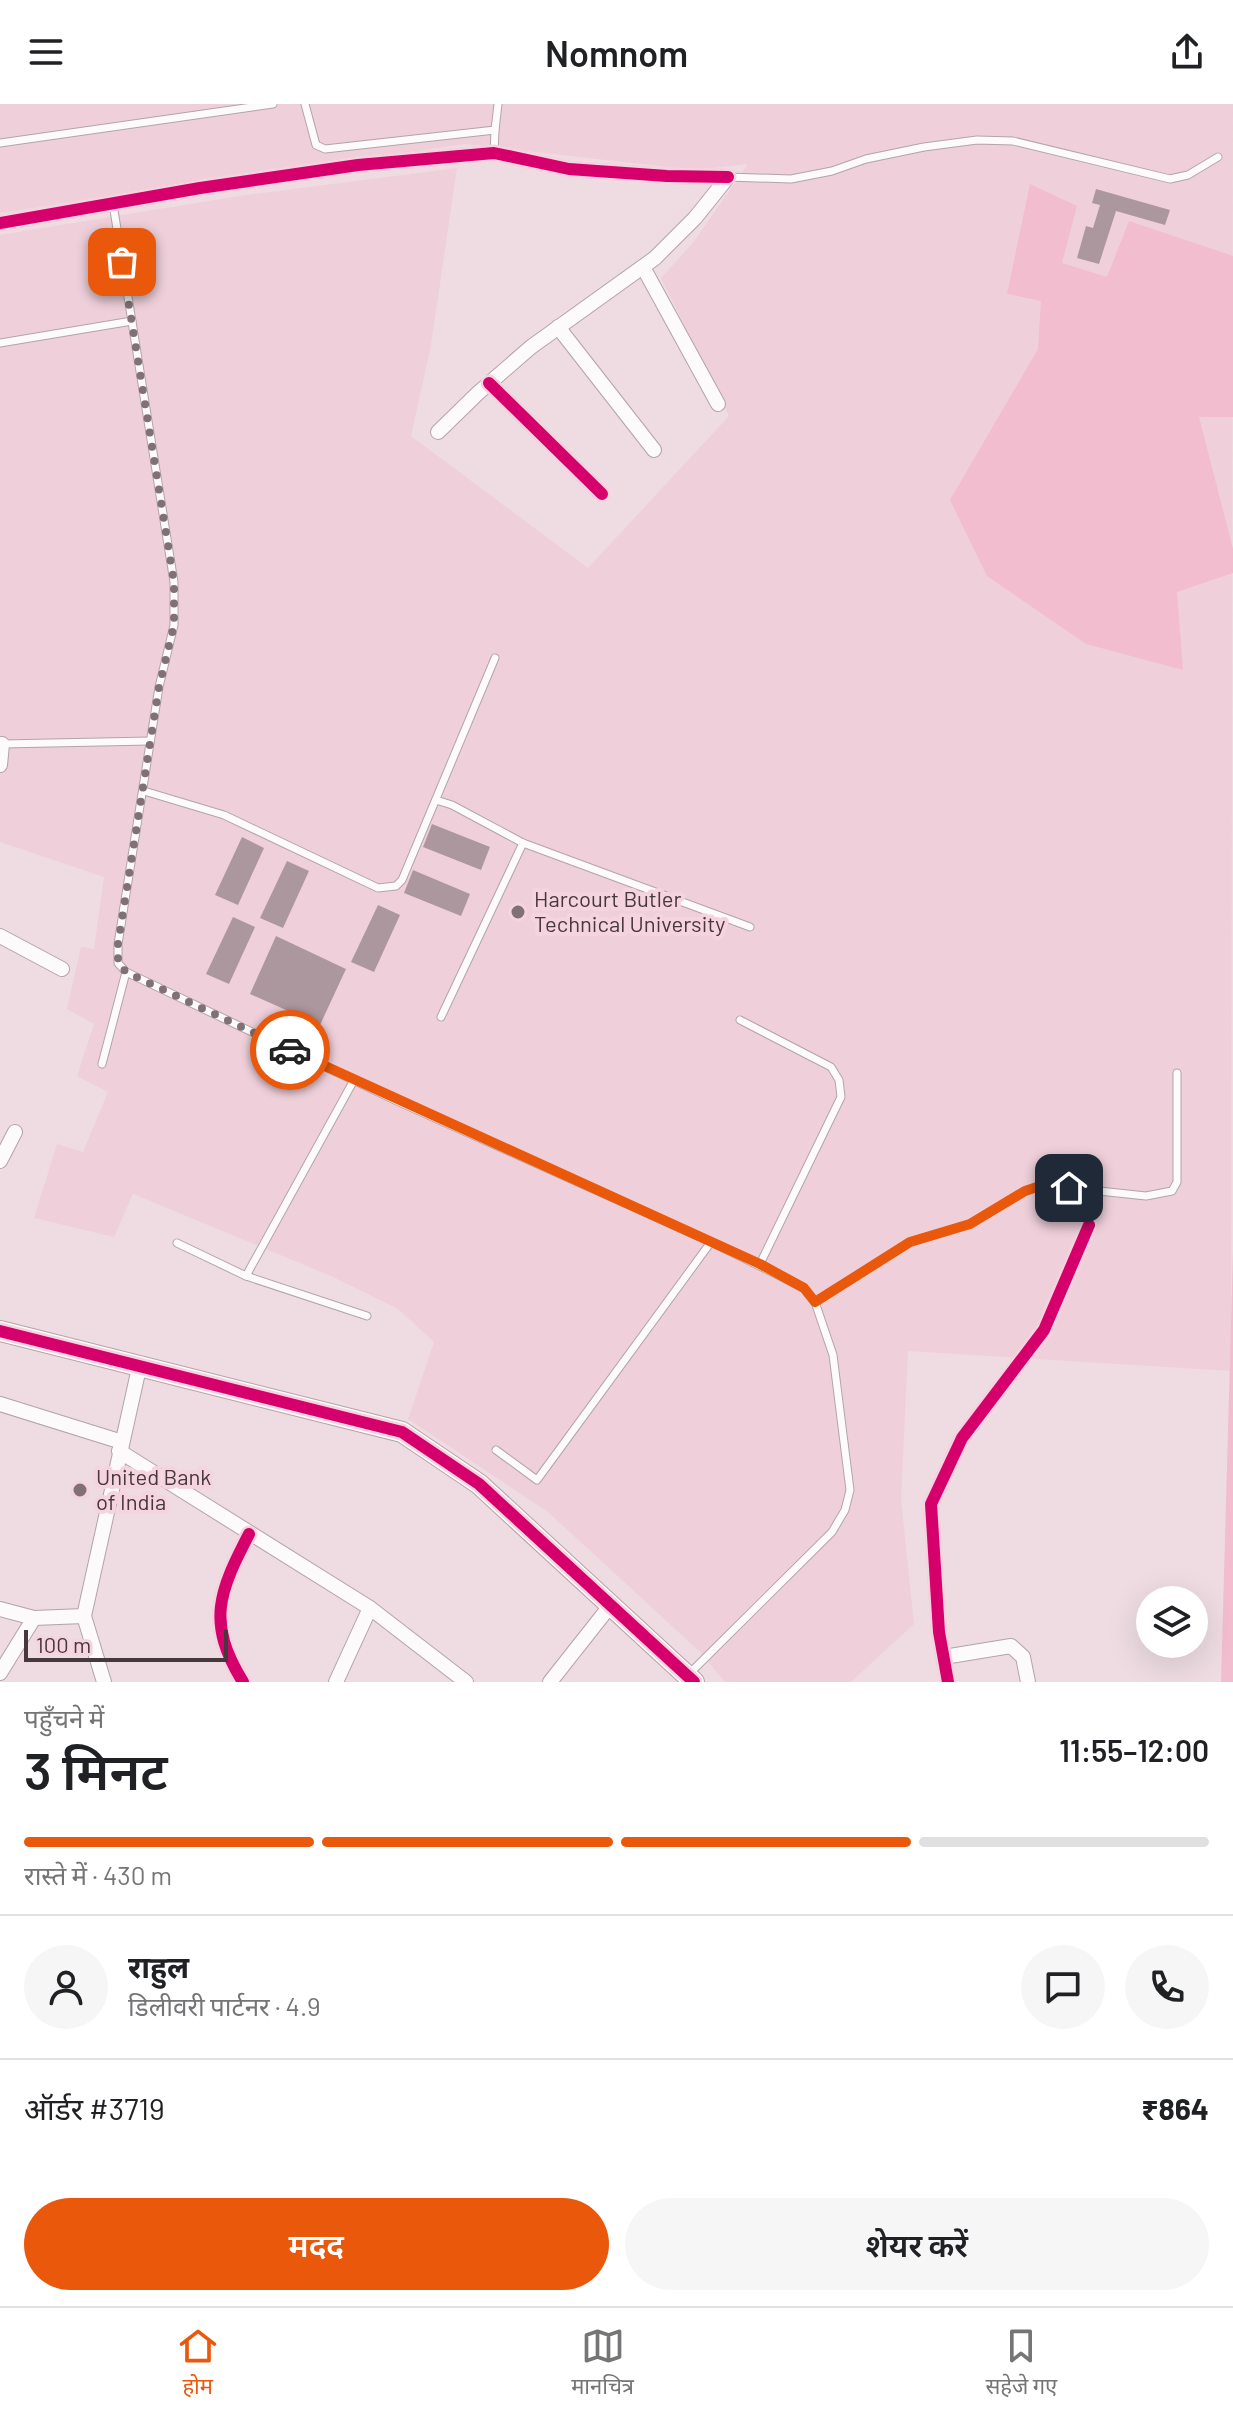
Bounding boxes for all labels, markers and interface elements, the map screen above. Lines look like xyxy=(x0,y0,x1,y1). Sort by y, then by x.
icon: menu xyxy=(24,30,68,74)
icon: share xyxy=(1165,30,1209,74)
text: Nomnom xyxy=(545,31,688,74)
pin xyxy=(88,228,156,296)
icon: bag xyxy=(100,240,144,284)
place label: Harcourt Butler Technical University xyxy=(534,885,725,936)
marker: Harcourt Butler Technical University xyxy=(509,903,527,921)
courier xyxy=(250,1010,330,1090)
icon: car xyxy=(268,1028,312,1072)
pin xyxy=(1035,1154,1103,1222)
icon: home xyxy=(1047,1166,1091,1210)
place label: United Bank of India xyxy=(96,1463,211,1514)
marker: United Bank of India xyxy=(71,1481,89,1499)
map controls xyxy=(1136,1586,1208,1658)
button: layers xyxy=(1136,1586,1208,1658)
scale bar xyxy=(24,1626,228,1662)
text: 100 m xyxy=(36,1631,91,1657)
text: पहुँचने में xyxy=(24,1702,104,1733)
text: 11:55–12:00 xyxy=(1059,1732,1209,1768)
text: 3 मिनट xyxy=(24,1738,168,1800)
text: रास्ते में · 430 m xyxy=(24,1859,172,1890)
button: person xyxy=(24,1945,108,2029)
button: chat xyxy=(1021,1945,1105,2029)
button: phone xyxy=(1125,1945,1209,2029)
text: राहुल xyxy=(128,1948,189,1984)
text: डिलीवरी पार्टनर · 4.9 xyxy=(128,1990,321,2021)
text: ऑर्डर #3719 xyxy=(24,2090,165,2126)
text: ₹864 xyxy=(1141,2090,1209,2126)
button: मदद xyxy=(24,2198,609,2290)
button: शेयर करें xyxy=(625,2198,1209,2290)
tab: होम xyxy=(176,2324,220,2403)
tab: मानचित्र xyxy=(571,2324,634,2403)
tab: सहेजे गए xyxy=(985,2324,1057,2403)

